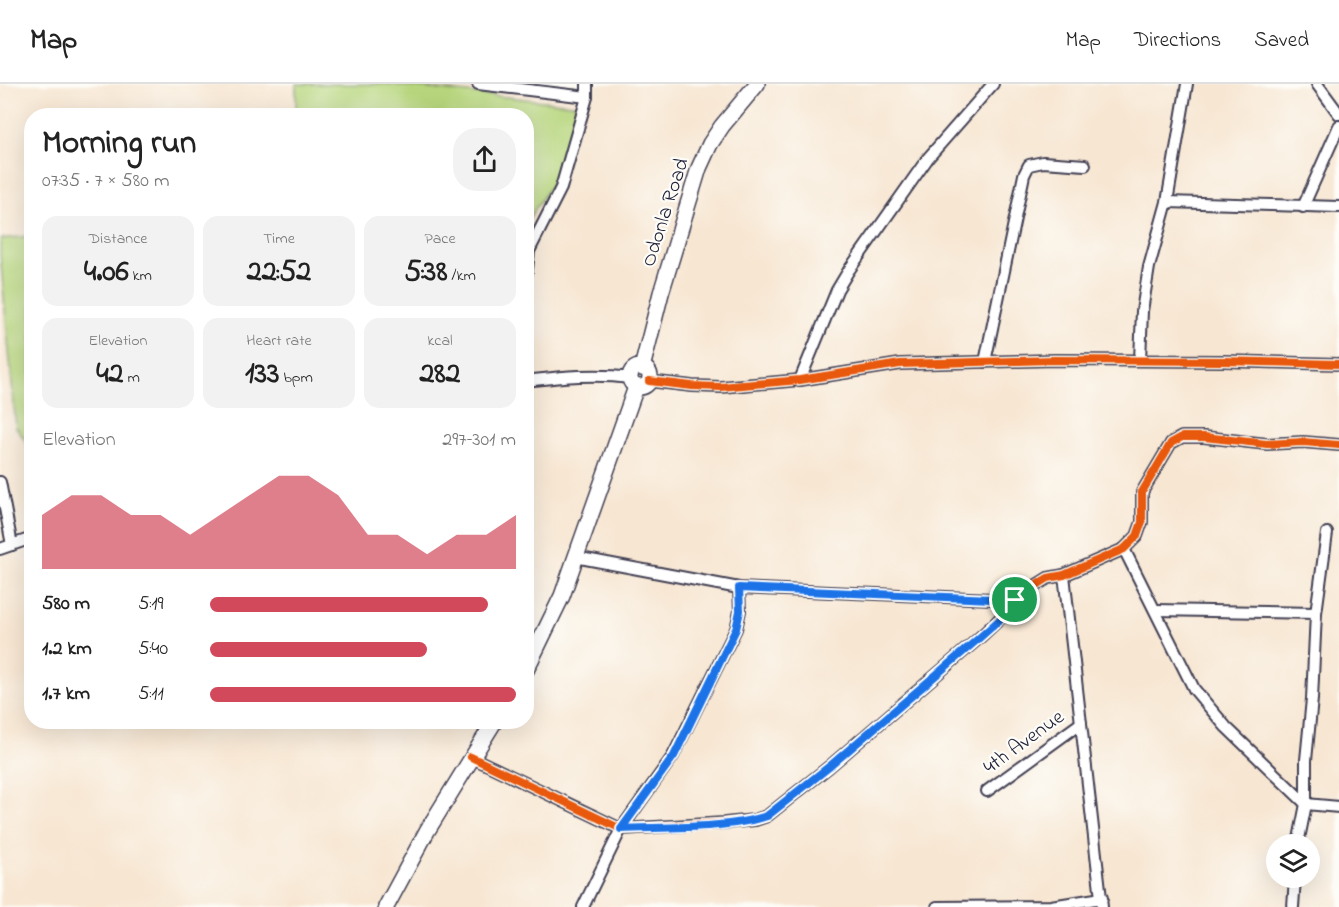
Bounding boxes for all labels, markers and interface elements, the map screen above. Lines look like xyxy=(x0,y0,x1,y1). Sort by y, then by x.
text: Map xyxy=(30,21,77,62)
text: Map xyxy=(1065,26,1101,56)
text: Directions xyxy=(1134,26,1221,56)
text: Saved xyxy=(1254,26,1309,56)
text: Morning run xyxy=(42,120,196,168)
button: share xyxy=(453,128,516,191)
street label: Odonla Road xyxy=(634,154,698,271)
text: 07:35 · 7 × 580 m xyxy=(42,167,169,196)
text: Distance xyxy=(89,227,147,251)
text: Time xyxy=(263,227,295,251)
text: Pace xyxy=(424,227,456,251)
text: 4.06 xyxy=(84,251,129,295)
text: 22:52 xyxy=(247,251,311,295)
text: 5:38 xyxy=(404,251,447,295)
text: km xyxy=(129,264,152,288)
text: /km xyxy=(447,264,476,288)
text: Elevation xyxy=(89,329,147,353)
text: Heart rate xyxy=(246,329,312,353)
text: kcal xyxy=(427,329,453,353)
text: 42 xyxy=(96,353,123,397)
text: 133 xyxy=(245,353,279,397)
text: 282 xyxy=(419,353,461,397)
text: m xyxy=(123,366,140,390)
text: bpm xyxy=(279,366,313,390)
text: Elevation xyxy=(42,426,116,455)
text: 297–301 m xyxy=(442,426,516,455)
pin xyxy=(989,574,1040,625)
icon: arrive xyxy=(998,583,1031,616)
text: 580 m xyxy=(42,590,90,619)
text: 5:19 xyxy=(138,590,164,619)
text: 1.2 km xyxy=(42,635,92,664)
text: 5:40 xyxy=(138,635,168,664)
text: 1.7 km xyxy=(42,680,90,709)
text: 5:11 xyxy=(138,680,164,709)
street label: 4th Avenue xyxy=(977,703,1071,782)
map controls xyxy=(1266,834,1320,888)
button: layers xyxy=(1266,834,1320,888)

